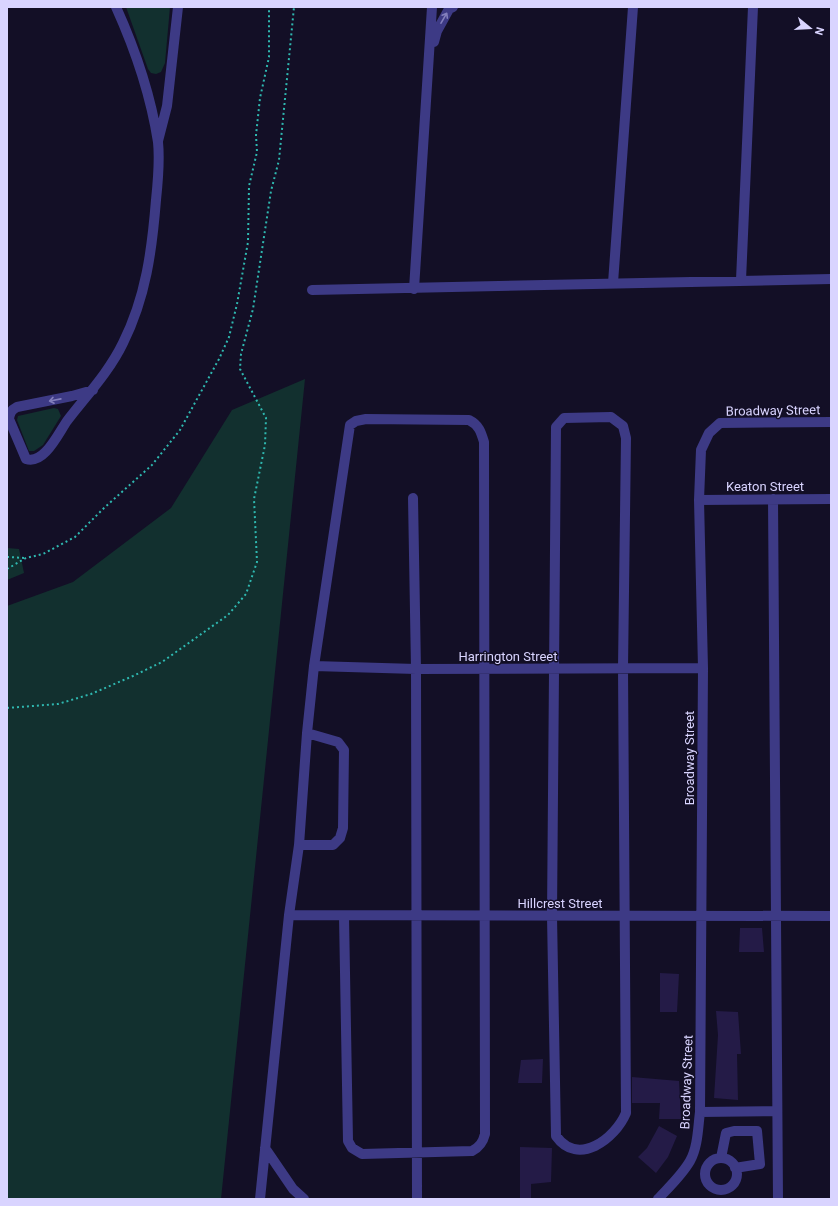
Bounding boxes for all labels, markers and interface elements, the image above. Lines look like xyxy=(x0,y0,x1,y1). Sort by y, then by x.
north arrow xyxy=(790,8,830,48)
one-way arrow xyxy=(441,12,449,24)
text: N xyxy=(812,25,826,37)
one-way arrow xyxy=(49,396,62,404)
street label: Broadway Street xyxy=(726,402,820,419)
street label: Keaton Street xyxy=(726,479,804,494)
street label: Harrington Street xyxy=(458,649,558,664)
street label: Broadway Street xyxy=(682,711,697,805)
street label: Hillcrest Street xyxy=(517,896,603,911)
street label: Broadway Street xyxy=(677,1034,696,1130)

